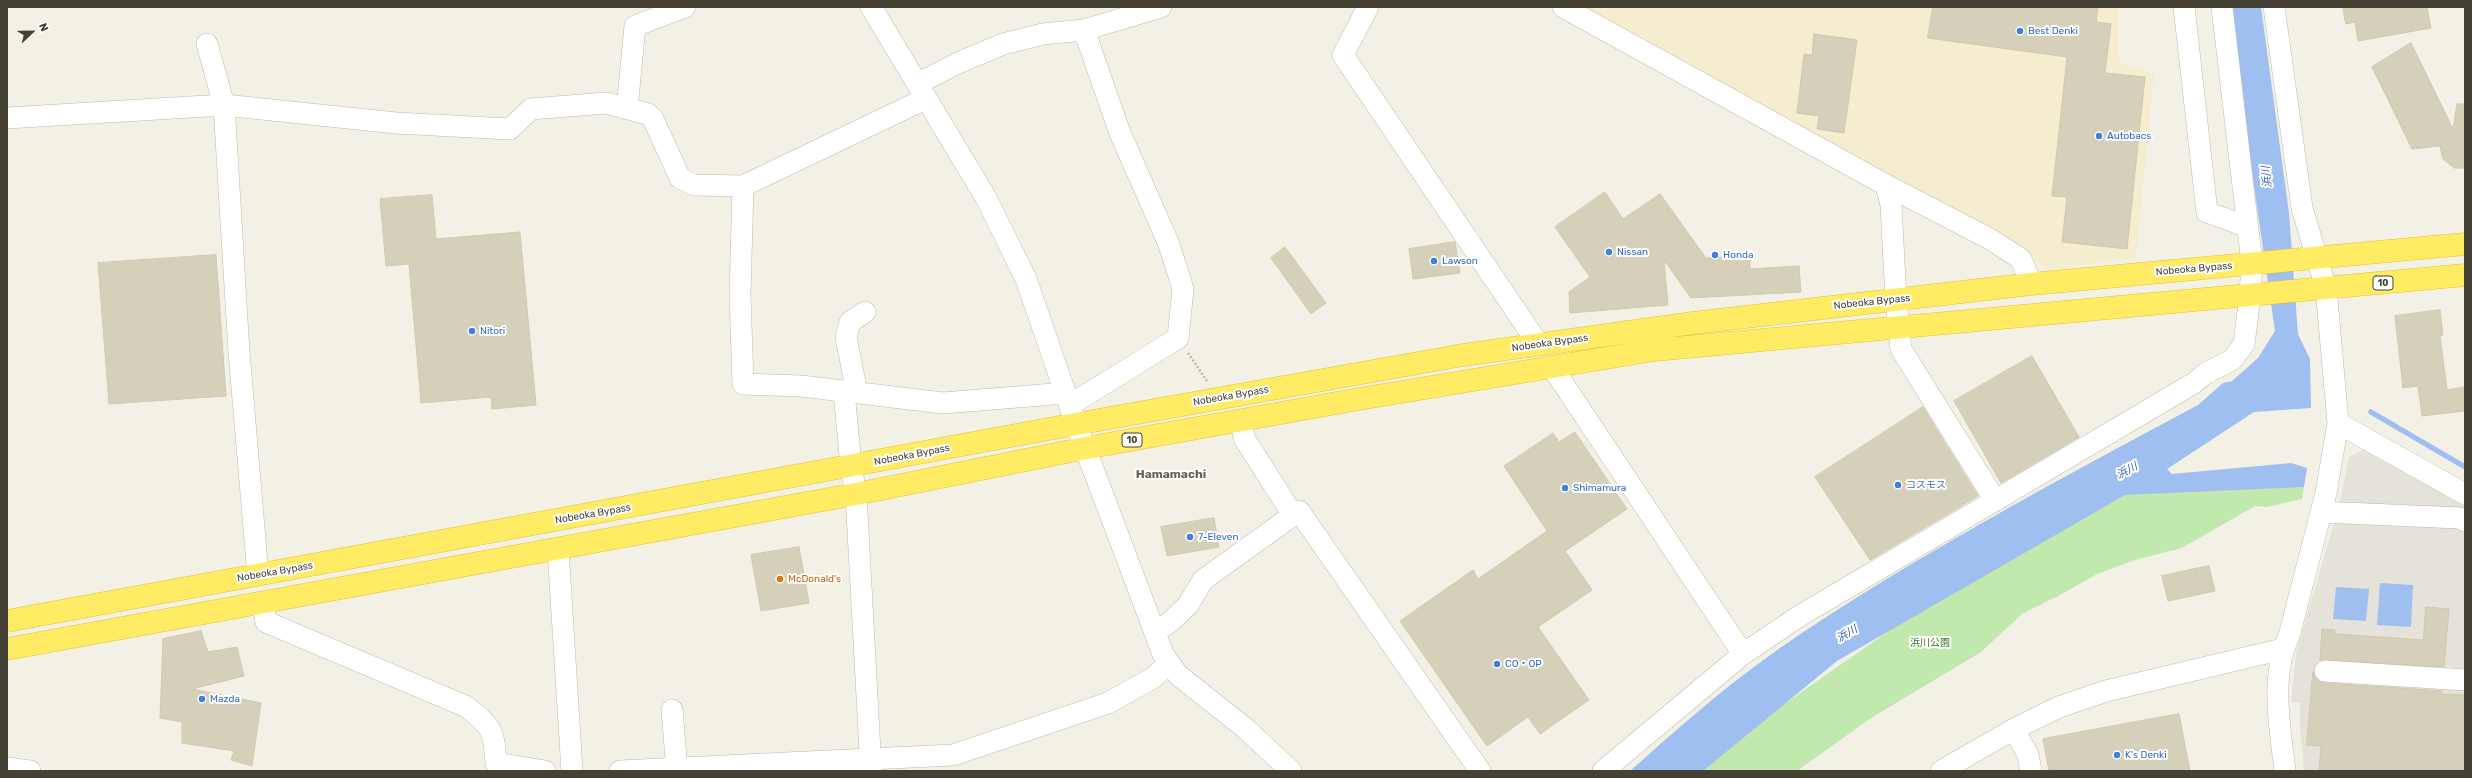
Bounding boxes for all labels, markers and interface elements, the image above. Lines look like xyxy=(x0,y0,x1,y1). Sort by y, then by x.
north arrow xyxy=(12,12,52,52)
text: N xyxy=(36,21,51,33)
place label: Best Denki xyxy=(2028,25,2078,37)
marker: Best Denki xyxy=(2015,26,2025,36)
place label: Autobacs xyxy=(2107,130,2151,142)
marker: Autobacs xyxy=(2094,131,2104,141)
water label: 浜川 xyxy=(2259,165,2275,189)
place label: Nissan xyxy=(1617,246,1648,258)
marker: Nissan xyxy=(1604,247,1614,257)
place label: Honda xyxy=(1723,249,1753,261)
marker: Honda xyxy=(1710,250,1720,260)
place label: Lawson xyxy=(1442,255,1478,267)
marker: Lawson xyxy=(1429,256,1439,266)
street label: Nobeoka Bypass xyxy=(2155,260,2233,278)
road number: 10 xyxy=(2373,276,2393,290)
street label: Nobeoka Bypass xyxy=(1833,292,1911,312)
place label: Nitori xyxy=(480,325,505,337)
marker: Nitori xyxy=(467,326,477,336)
street label: Nobeoka Bypass xyxy=(1511,332,1589,354)
street label: Nobeoka Bypass xyxy=(1192,383,1270,409)
road number: 10 xyxy=(1122,433,1142,447)
street label: Nobeoka Bypass xyxy=(873,442,951,468)
water label: 浜川 xyxy=(2114,460,2140,482)
district label: Hamamachi xyxy=(1136,468,1206,482)
place label: コスモス xyxy=(1906,479,1946,491)
marker: コスモス xyxy=(1893,480,1903,490)
place label: Shimamura xyxy=(1573,482,1626,494)
marker: Shimamura xyxy=(1560,483,1570,493)
street label: Nobeoka Bypass xyxy=(554,501,632,527)
place label: 7-Eleven xyxy=(1198,531,1238,543)
marker: 7-Eleven xyxy=(1185,532,1195,542)
street label: Nobeoka Bypass xyxy=(236,559,314,585)
place label: McDonald's xyxy=(788,573,841,585)
marker: McDonald's xyxy=(775,574,785,584)
water label: 浜川 xyxy=(1834,623,1860,645)
park label: 浜川公園 xyxy=(1910,637,1950,649)
place label: CO・OP xyxy=(1505,658,1542,670)
marker: CO・OP xyxy=(1492,659,1502,669)
place label: Mazda xyxy=(210,693,240,705)
marker: Mazda xyxy=(197,694,207,704)
place label: K's Denki xyxy=(2125,749,2167,761)
marker: K's Denki xyxy=(2112,750,2122,760)

